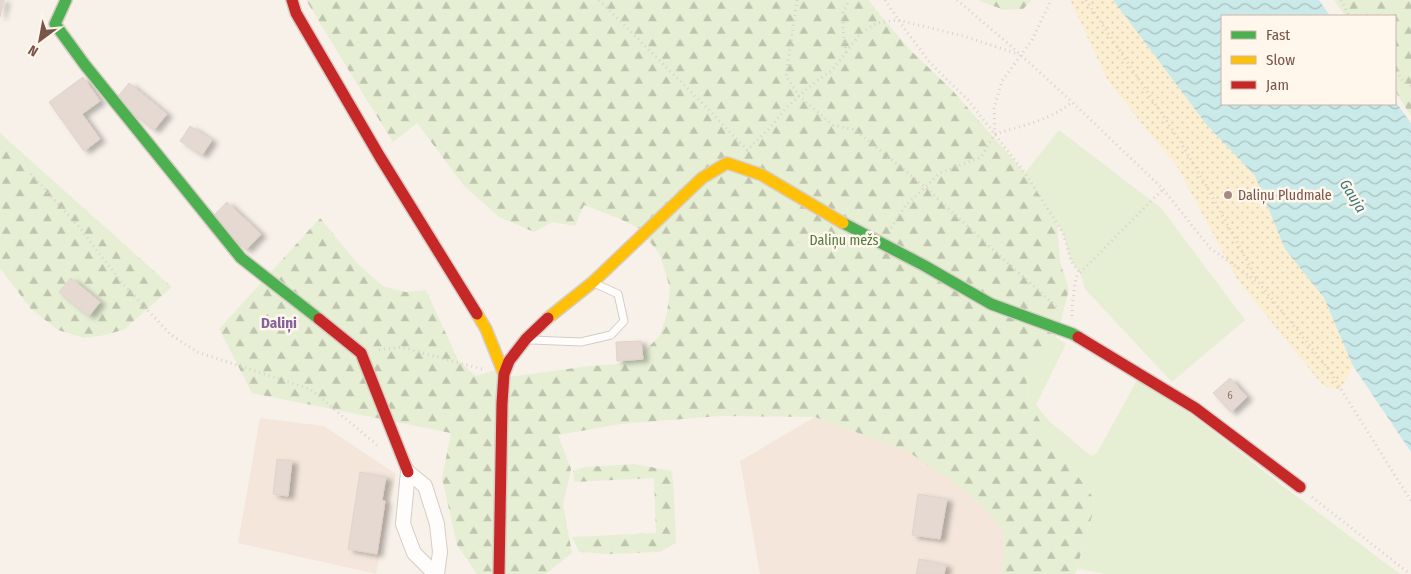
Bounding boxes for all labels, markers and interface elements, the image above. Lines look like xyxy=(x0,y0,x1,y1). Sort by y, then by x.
north arrow xyxy=(15,15,65,65)
legend xyxy=(1221,15,1396,105)
text: Fast xyxy=(1266,26,1290,44)
text: N xyxy=(25,41,41,60)
text: Slow xyxy=(1266,51,1295,69)
text: Jam xyxy=(1266,76,1289,94)
water label: Gauja xyxy=(1336,176,1370,216)
place label: Daliņu Pludmale xyxy=(1238,187,1332,205)
marker: Daliņu Pludmale xyxy=(1222,189,1234,201)
park label: Daliņu mežs xyxy=(810,232,879,250)
district label: Daliņi xyxy=(261,314,297,333)
house number: 6 xyxy=(1227,389,1233,402)

